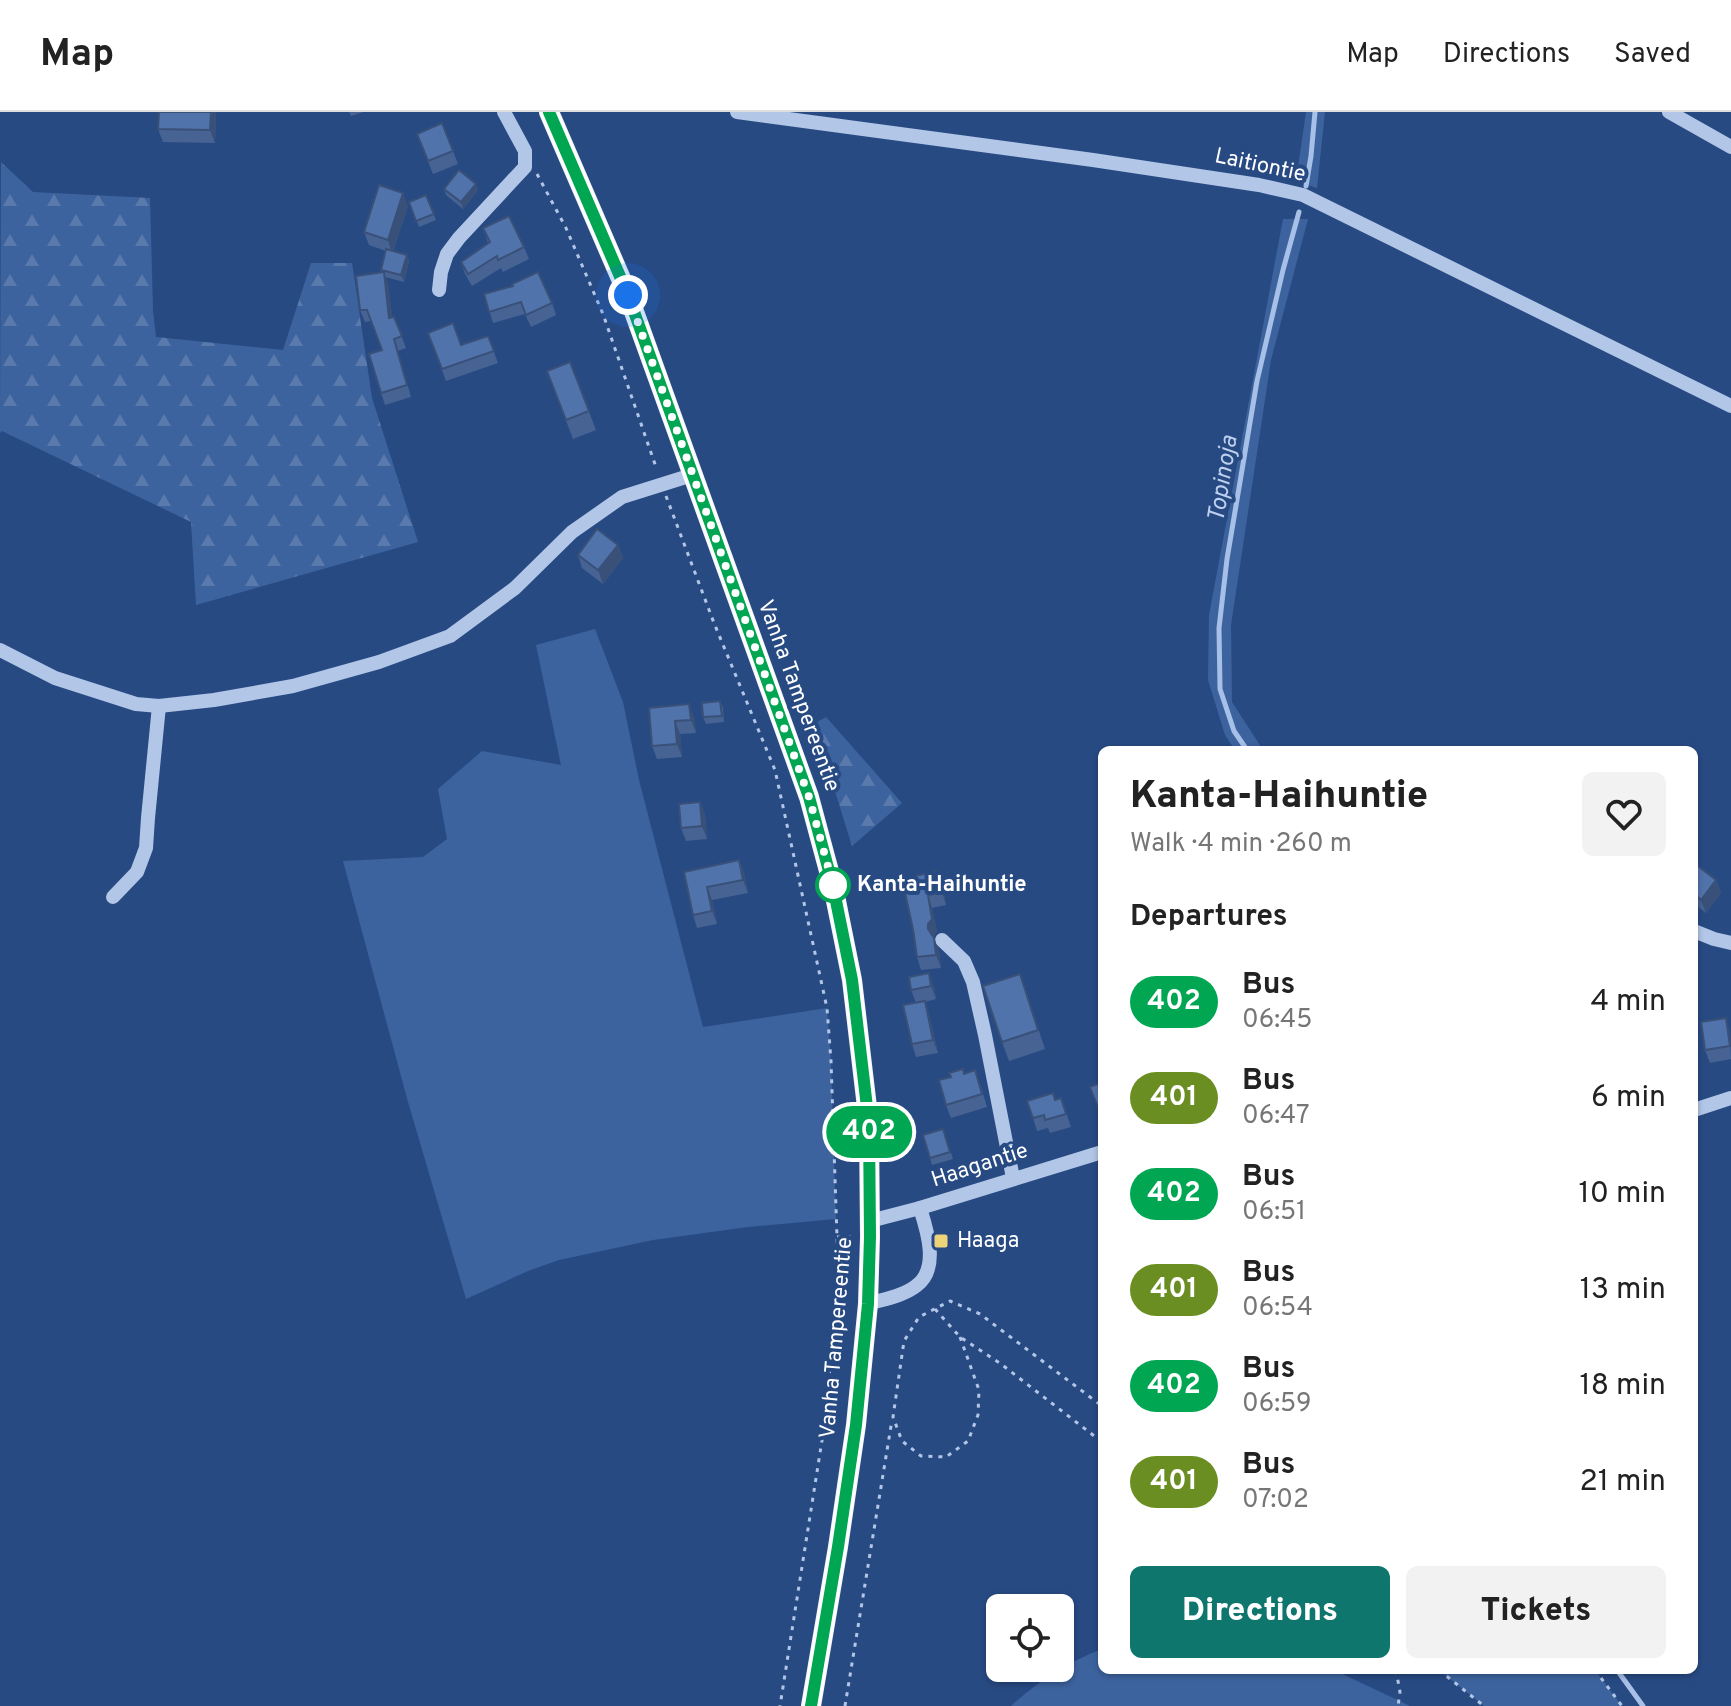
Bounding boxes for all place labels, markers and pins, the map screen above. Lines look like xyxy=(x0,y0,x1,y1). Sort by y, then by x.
marker: Kanta-Haihuntie xyxy=(816,868,850,902)
place label: Kanta-Haihuntie xyxy=(857,872,1027,899)
place label: Haaga xyxy=(957,1228,1019,1255)
marker: Haaga xyxy=(932,1232,950,1250)

